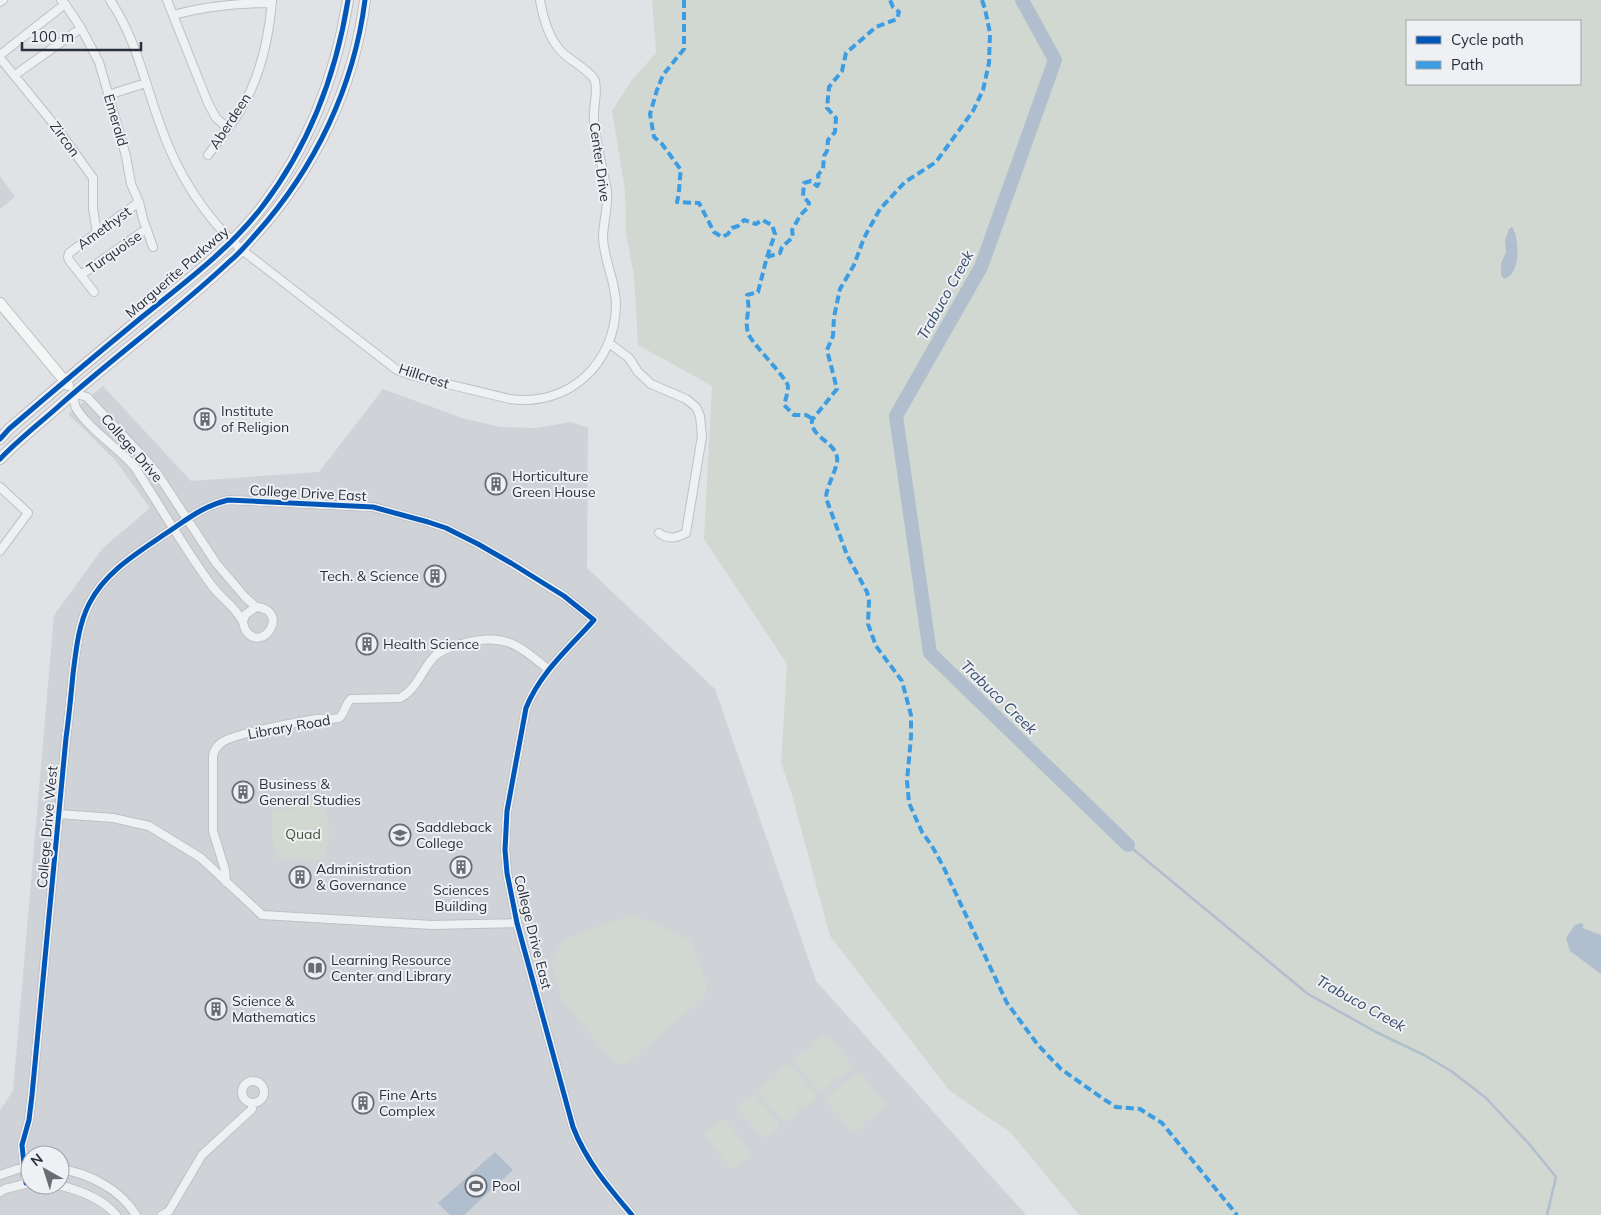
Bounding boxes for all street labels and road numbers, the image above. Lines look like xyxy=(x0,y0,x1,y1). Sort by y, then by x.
street label: Aberdeen xyxy=(205,90,255,152)
street label: Emerald xyxy=(100,92,132,148)
street label: Zircon xyxy=(46,118,84,160)
street label: Center Drive xyxy=(586,121,614,203)
street label: Amethyst xyxy=(74,202,135,254)
street label: Marguerite Parkway xyxy=(122,222,233,322)
street label: Turquoise xyxy=(83,227,145,277)
street label: Hillcrest xyxy=(396,359,452,393)
street label: College Drive xyxy=(97,410,167,486)
street label: College Drive East xyxy=(249,481,367,505)
street label: Library Road xyxy=(246,711,332,743)
street label: College Drive West xyxy=(33,765,61,889)
street label: College Drive East xyxy=(510,873,556,991)

